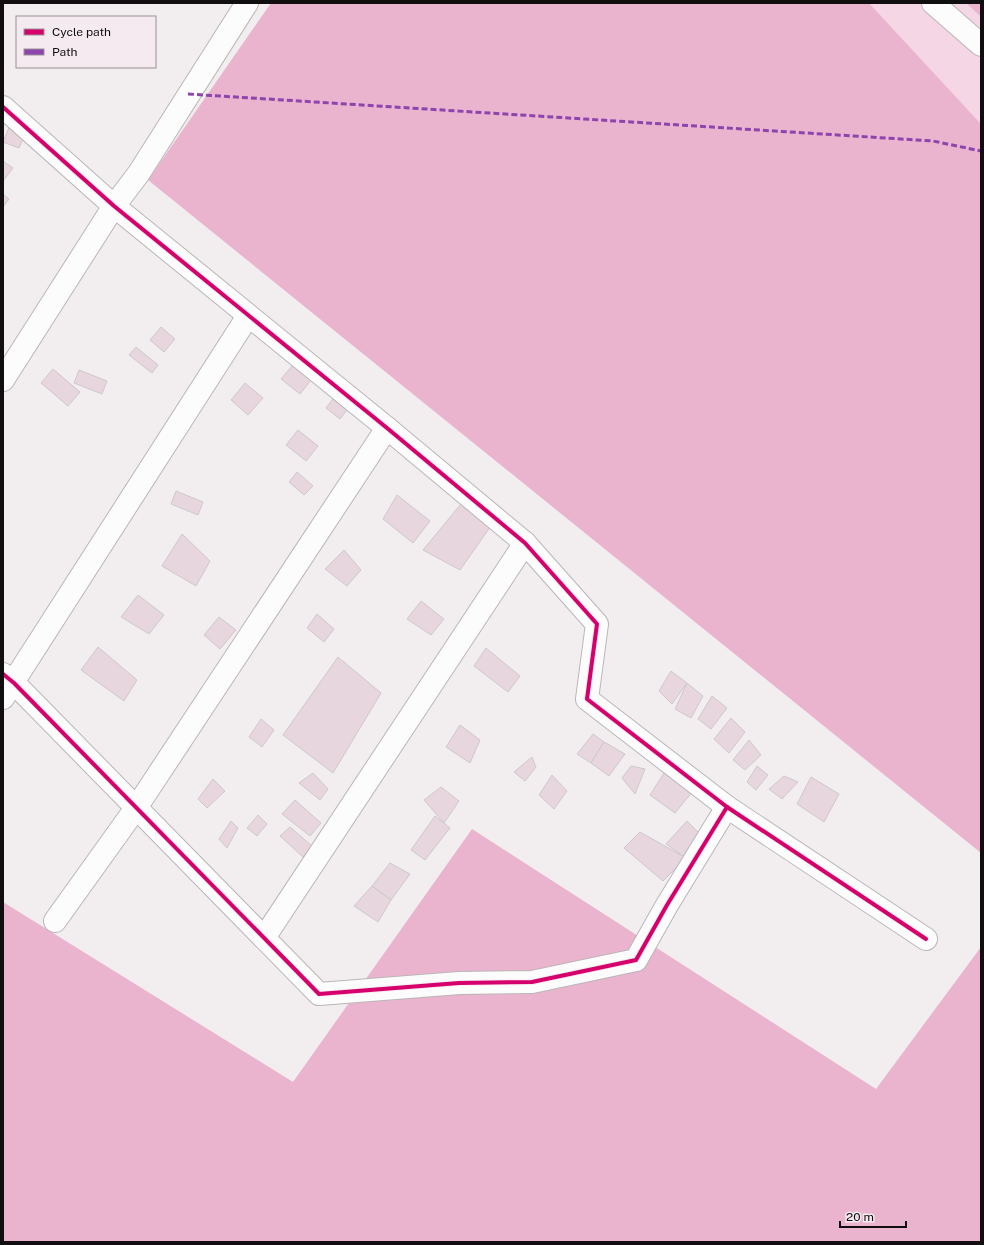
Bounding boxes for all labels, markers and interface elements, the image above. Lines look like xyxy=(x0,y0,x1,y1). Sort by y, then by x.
legend xyxy=(16,16,156,68)
text: Cycle path xyxy=(52,25,111,39)
text: Path xyxy=(52,45,78,59)
scale bar xyxy=(840,1203,906,1229)
text: 20 m xyxy=(846,1210,874,1224)

